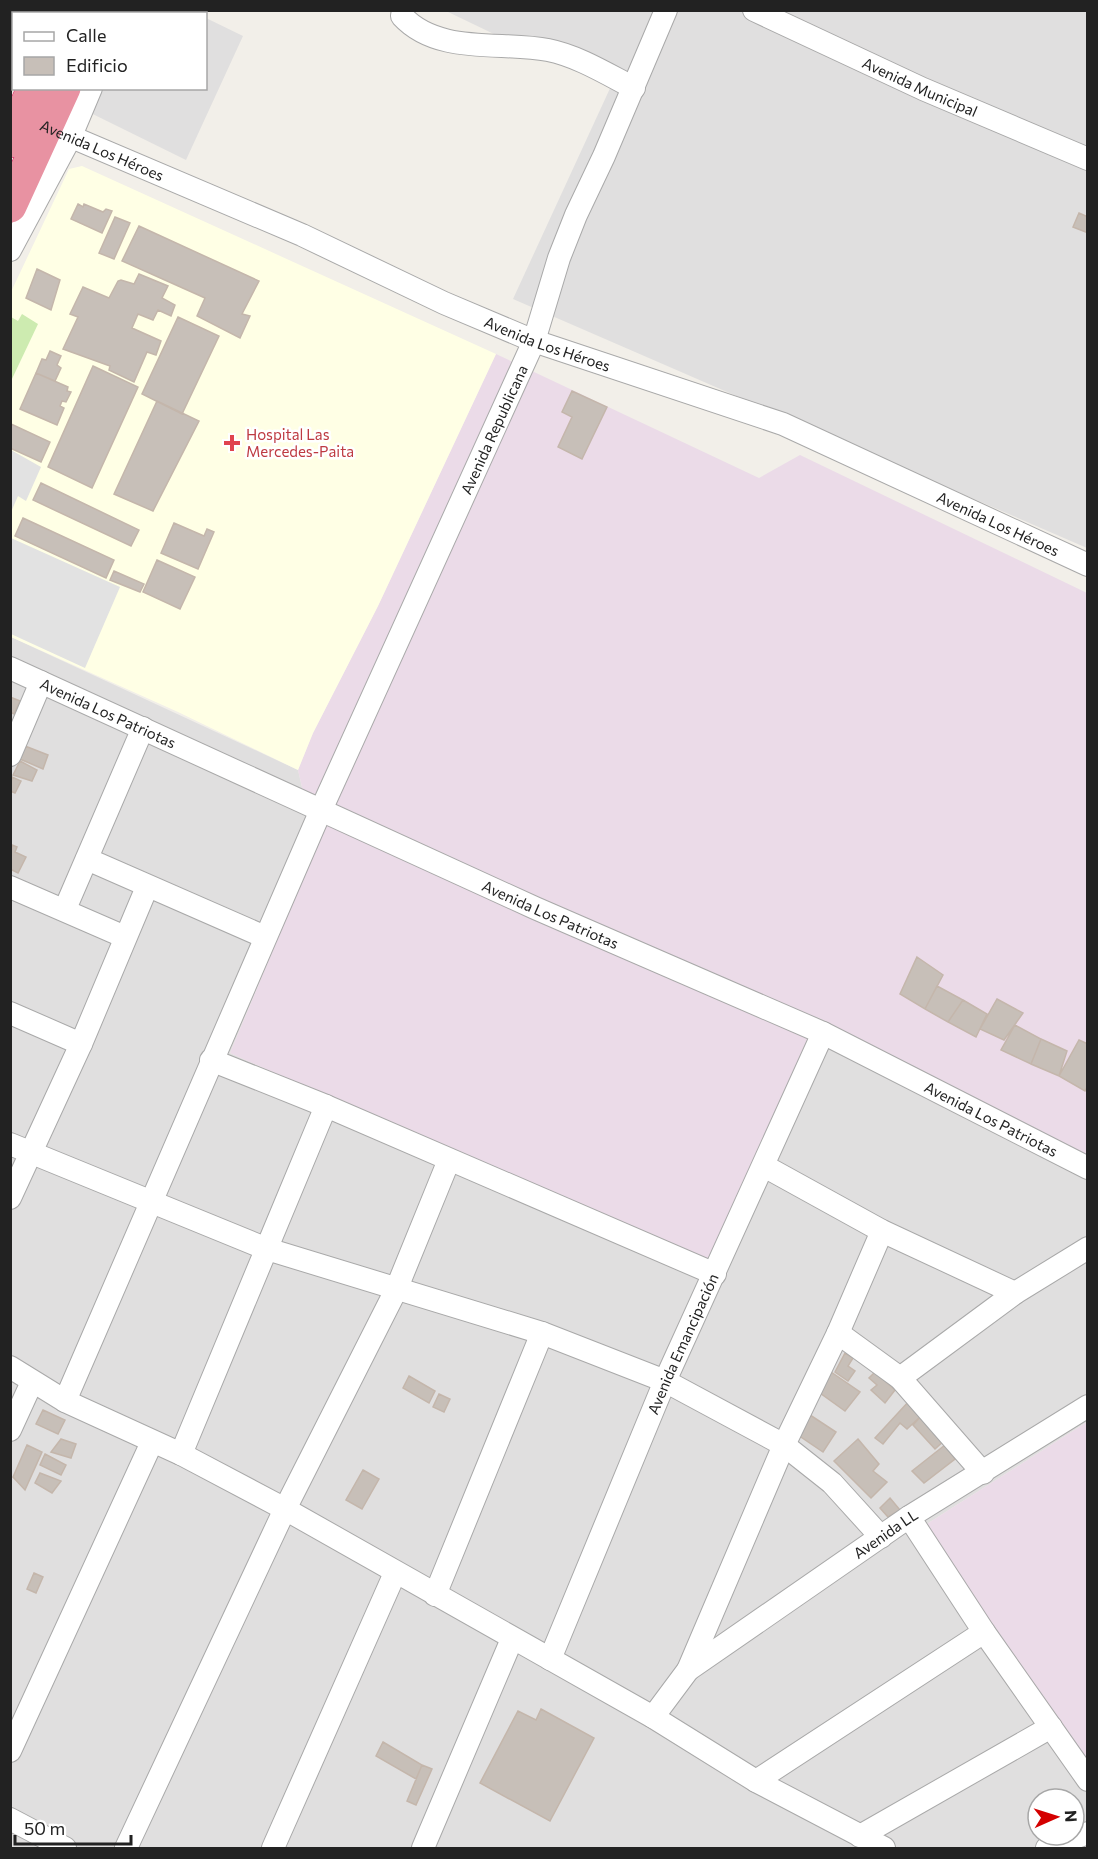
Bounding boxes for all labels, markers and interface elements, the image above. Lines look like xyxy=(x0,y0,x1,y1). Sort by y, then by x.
legend xyxy=(12,12,207,90)
text: Calle xyxy=(66,24,106,46)
street label: Avenida Municipal xyxy=(860,53,980,120)
text: Edificio xyxy=(66,54,128,76)
street label: Avenida Los Héroes xyxy=(37,116,167,184)
street label: Avenida Los Héroes xyxy=(482,312,613,375)
street label: Avenida Republicana xyxy=(457,362,531,497)
place label: Hospital Las Mercedes-Paita xyxy=(246,425,354,460)
marker: Hospital Las Mercedes-Paita xyxy=(223,434,241,452)
street label: Avenida Los Héroes xyxy=(934,487,1062,560)
street label: Avenida Los Patriotas xyxy=(38,674,179,752)
street label: Avenida Los Patriotas xyxy=(480,876,622,952)
street label: Avenida Los Patriotas xyxy=(922,1077,1061,1160)
street label: Avenida Emancipación xyxy=(643,1270,722,1417)
street label: Avenida LL xyxy=(850,1505,921,1562)
north arrow xyxy=(1026,1787,1086,1847)
scale bar xyxy=(15,1808,130,1846)
text: N xyxy=(1062,1810,1081,1823)
text: 50 m xyxy=(24,1817,65,1839)

